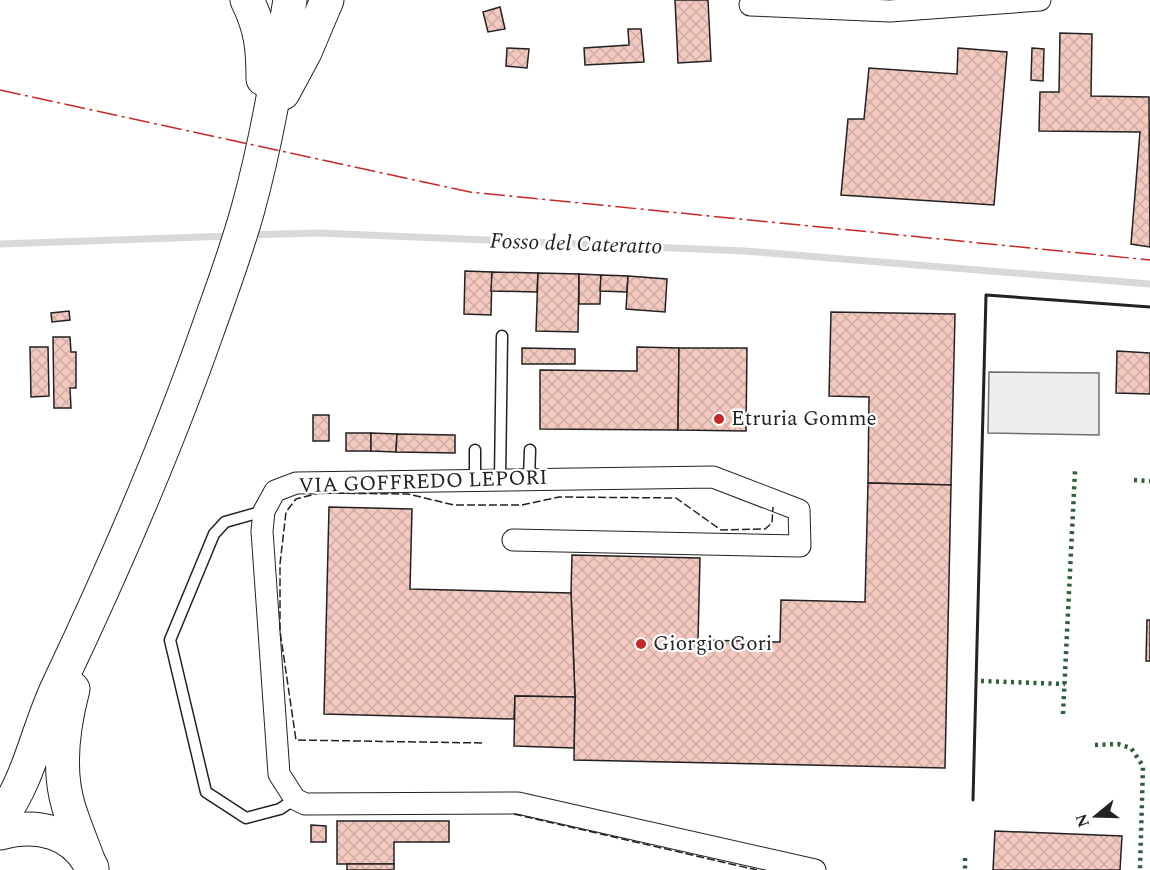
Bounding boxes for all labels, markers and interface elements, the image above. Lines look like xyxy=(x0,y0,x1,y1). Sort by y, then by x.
water label: Fosso del Cateratto xyxy=(489,224,663,264)
place label: Etruria Gomme xyxy=(731,403,877,435)
marker: Etruria Gomme xyxy=(712,412,726,426)
street label: VIA GOFFREDO LEPORI xyxy=(298,462,548,502)
place label: Giorgio Gori xyxy=(653,628,772,660)
marker: Giorgio Gori xyxy=(634,637,648,651)
north arrow xyxy=(1066,786,1126,846)
text: N xyxy=(1069,810,1096,831)

